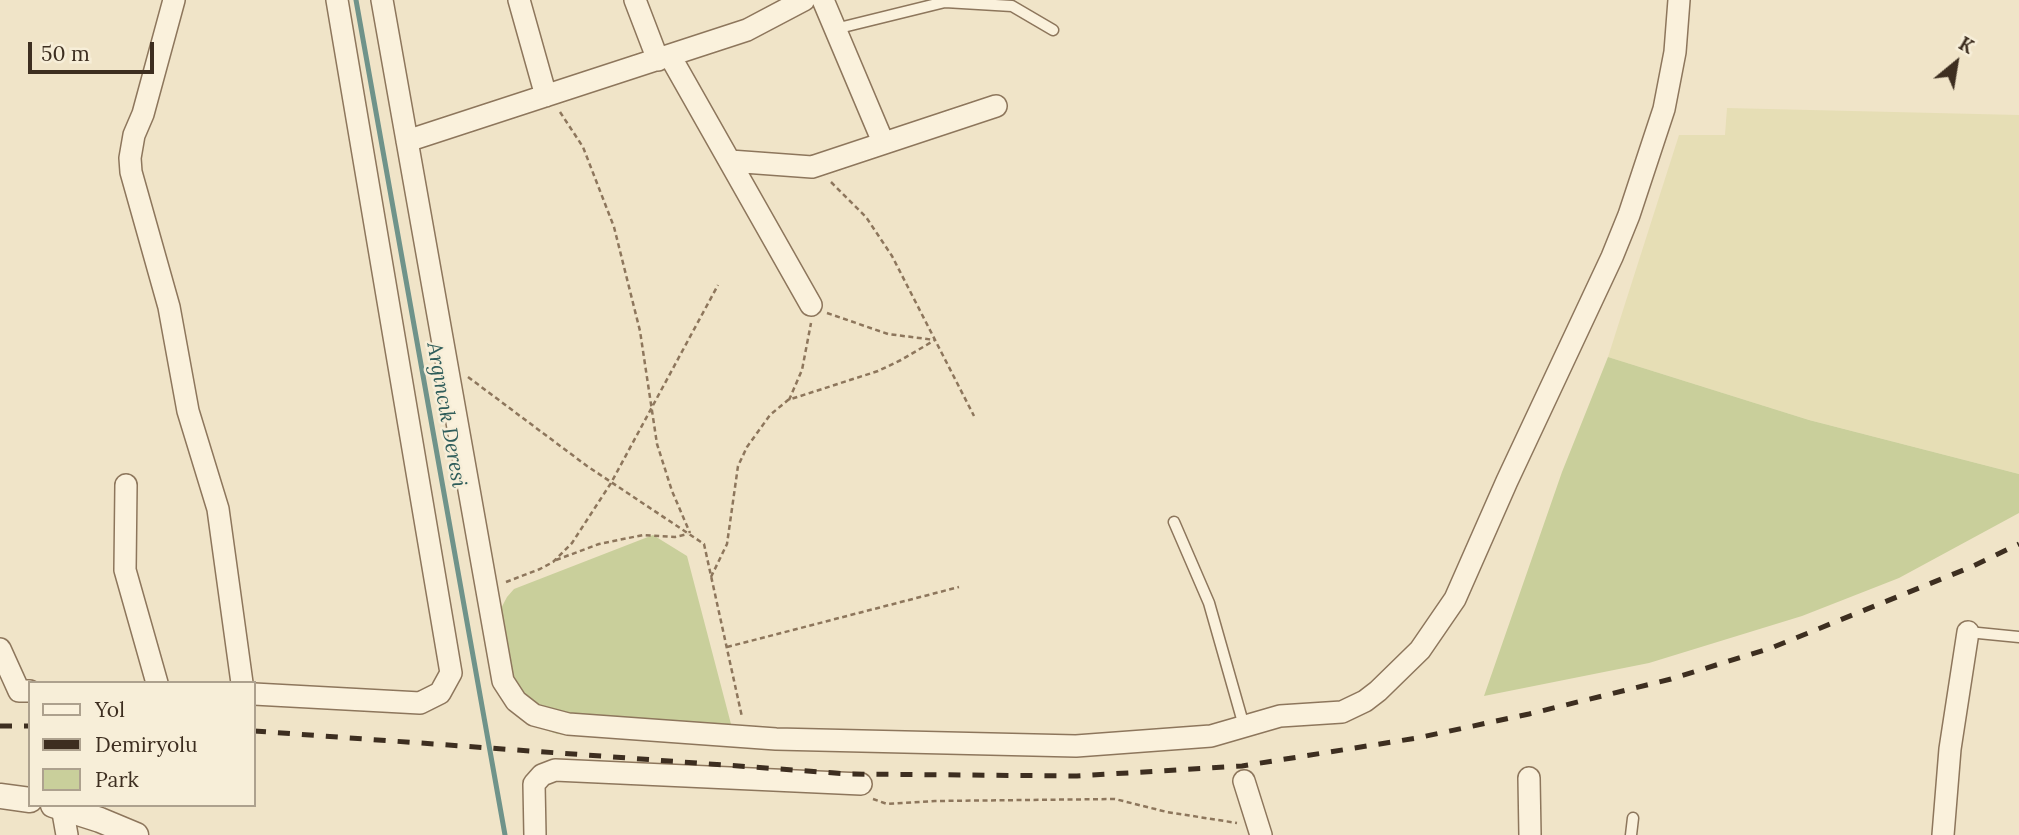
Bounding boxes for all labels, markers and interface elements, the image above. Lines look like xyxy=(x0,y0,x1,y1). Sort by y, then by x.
scale bar xyxy=(32,28,158,72)
north arrow xyxy=(1921,28,1991,98)
text: K xyxy=(1955,31,1978,59)
text: 50 m xyxy=(41,40,90,67)
water label: Argıncık Deresi xyxy=(421,340,471,490)
legend xyxy=(28,681,256,807)
text: Yol xyxy=(95,696,125,723)
text: Demiryolu xyxy=(95,731,198,758)
text: Park xyxy=(95,766,139,793)

